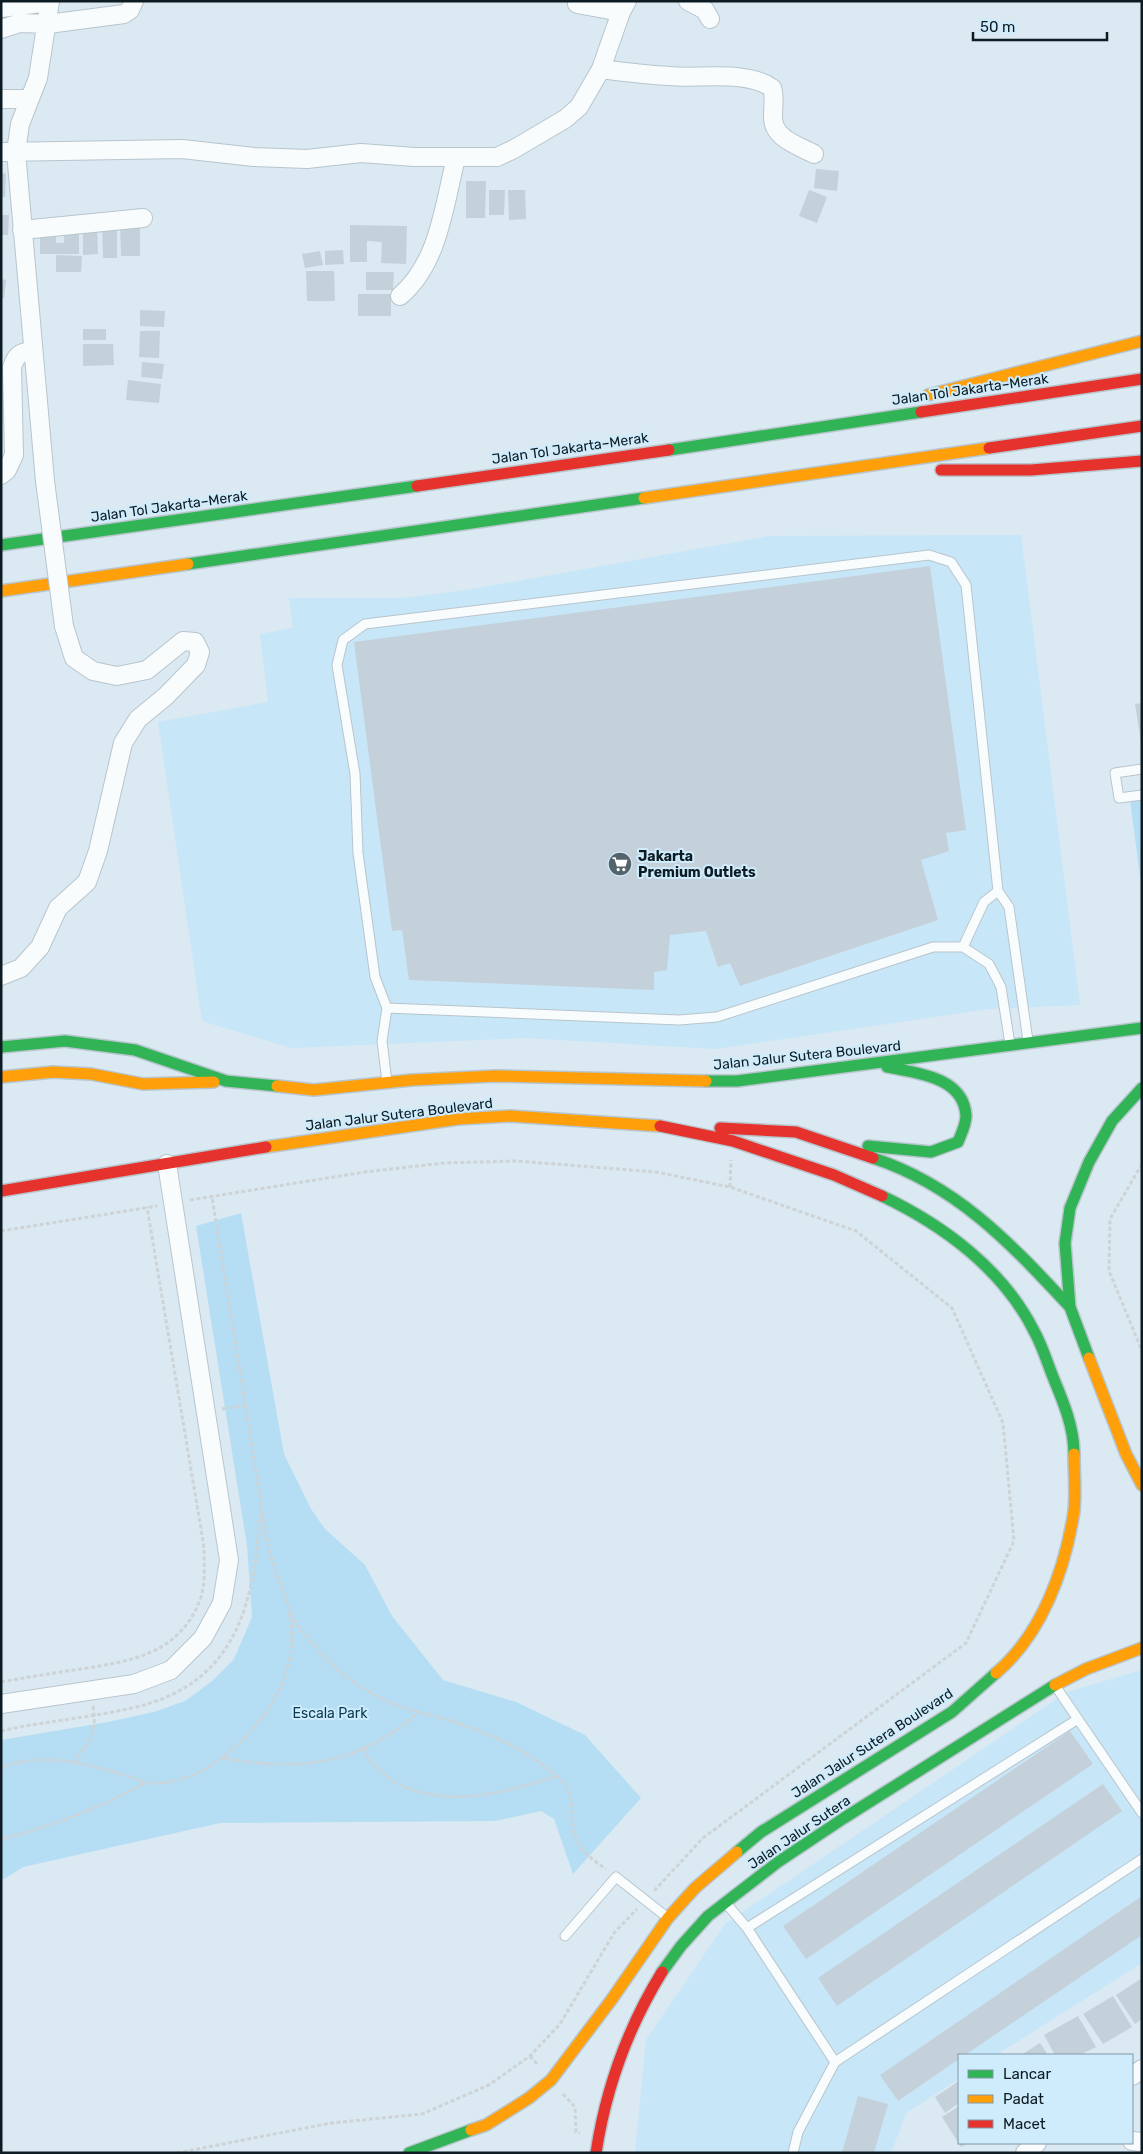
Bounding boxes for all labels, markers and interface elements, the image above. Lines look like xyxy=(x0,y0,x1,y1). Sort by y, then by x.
scale bar xyxy=(973,10,1107,42)
text: 50 m xyxy=(980,18,1015,36)
street label: Jalan Tol Jakarta–Merak xyxy=(891,370,1050,409)
street label: Jalan Tol Jakarta–Merak xyxy=(491,429,650,468)
street label: Jalan Tol Jakarta–Merak xyxy=(90,487,249,526)
place label: Jakarta Premium Outlets xyxy=(638,848,756,881)
supermarket icon: Jakarta Premium Outlets xyxy=(607,851,633,877)
street label: Jalan Jalur Sutera Boulevard xyxy=(712,1037,902,1074)
street label: Jalan Jalur Sutera Boulevard xyxy=(304,1095,494,1134)
street label: Jalan Jalur Sutera Boulevard xyxy=(788,1685,956,1802)
park label: Escala Park xyxy=(293,1705,368,1722)
street label: Jalan Jalur Sutera xyxy=(745,1792,854,1873)
legend xyxy=(958,2054,1133,2144)
text: Lancar xyxy=(1003,2065,1051,2083)
text: Padat xyxy=(1003,2090,1044,2108)
text: Macet xyxy=(1003,2115,1046,2133)

